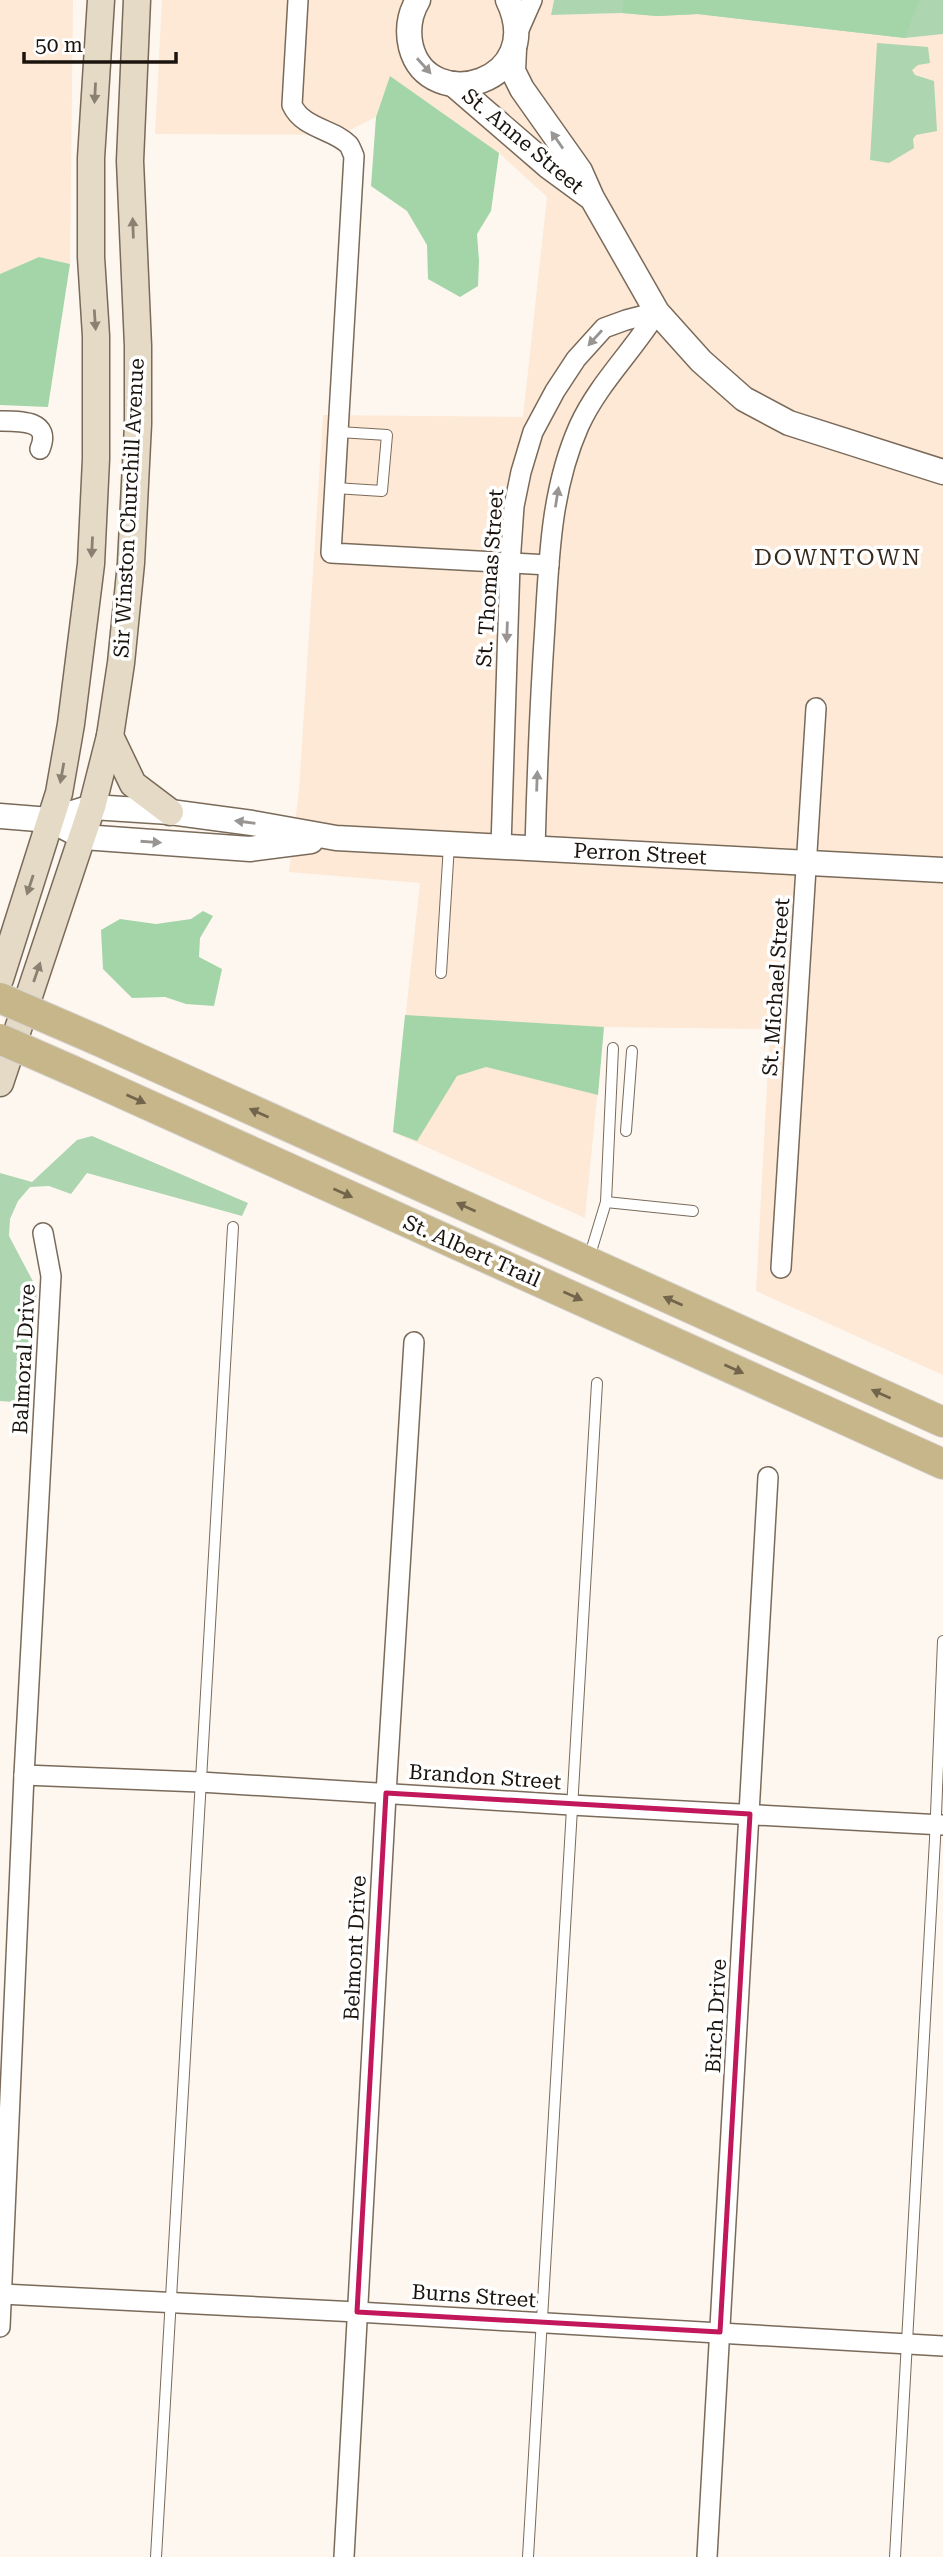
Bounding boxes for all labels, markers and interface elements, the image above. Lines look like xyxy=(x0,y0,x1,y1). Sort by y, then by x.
scale bar xyxy=(24,21,177,65)
text: 50 m xyxy=(35,33,83,57)
one-way arrow xyxy=(416,57,432,75)
one-way arrow xyxy=(89,82,100,104)
street label: St. Anne Street xyxy=(458,83,589,199)
one-way arrow xyxy=(550,131,564,149)
one-way arrow xyxy=(127,217,138,239)
one-way arrow xyxy=(90,309,101,331)
one-way arrow xyxy=(588,329,604,346)
street label: Sir Winston Churchill Avenue xyxy=(109,358,149,658)
one-way arrow xyxy=(552,486,563,508)
street label: St. Thomas Street xyxy=(472,488,508,668)
one-way arrow xyxy=(86,536,97,558)
district label: DOWNTOWN xyxy=(754,544,922,571)
one-way arrow xyxy=(502,621,513,643)
one-way arrow xyxy=(57,762,68,784)
one-way arrow xyxy=(532,769,543,791)
one-way arrow xyxy=(234,817,256,828)
one-way arrow xyxy=(140,837,162,848)
street label: Perron Street xyxy=(573,839,708,869)
one-way arrow xyxy=(24,875,34,896)
street label: St. Michael Street xyxy=(758,897,794,1077)
one-way arrow xyxy=(32,961,43,982)
one-way arrow xyxy=(125,1094,146,1105)
one-way arrow xyxy=(249,1107,269,1119)
one-way arrow xyxy=(333,1187,353,1199)
one-way arrow xyxy=(456,1201,476,1213)
street label: St. Albert Trail xyxy=(400,1210,545,1292)
street label: Balmoral Drive xyxy=(8,1283,40,1435)
one-way arrow xyxy=(562,1291,583,1302)
one-way arrow xyxy=(663,1295,684,1306)
one-way arrow xyxy=(724,1363,744,1375)
one-way arrow xyxy=(871,1388,891,1400)
street label: Brandon Street xyxy=(408,1760,562,1794)
street label: Belmont Drive xyxy=(339,1875,371,2021)
street label: Birch Drive xyxy=(701,1958,731,2074)
street label: Burns Street xyxy=(411,2280,537,2312)

